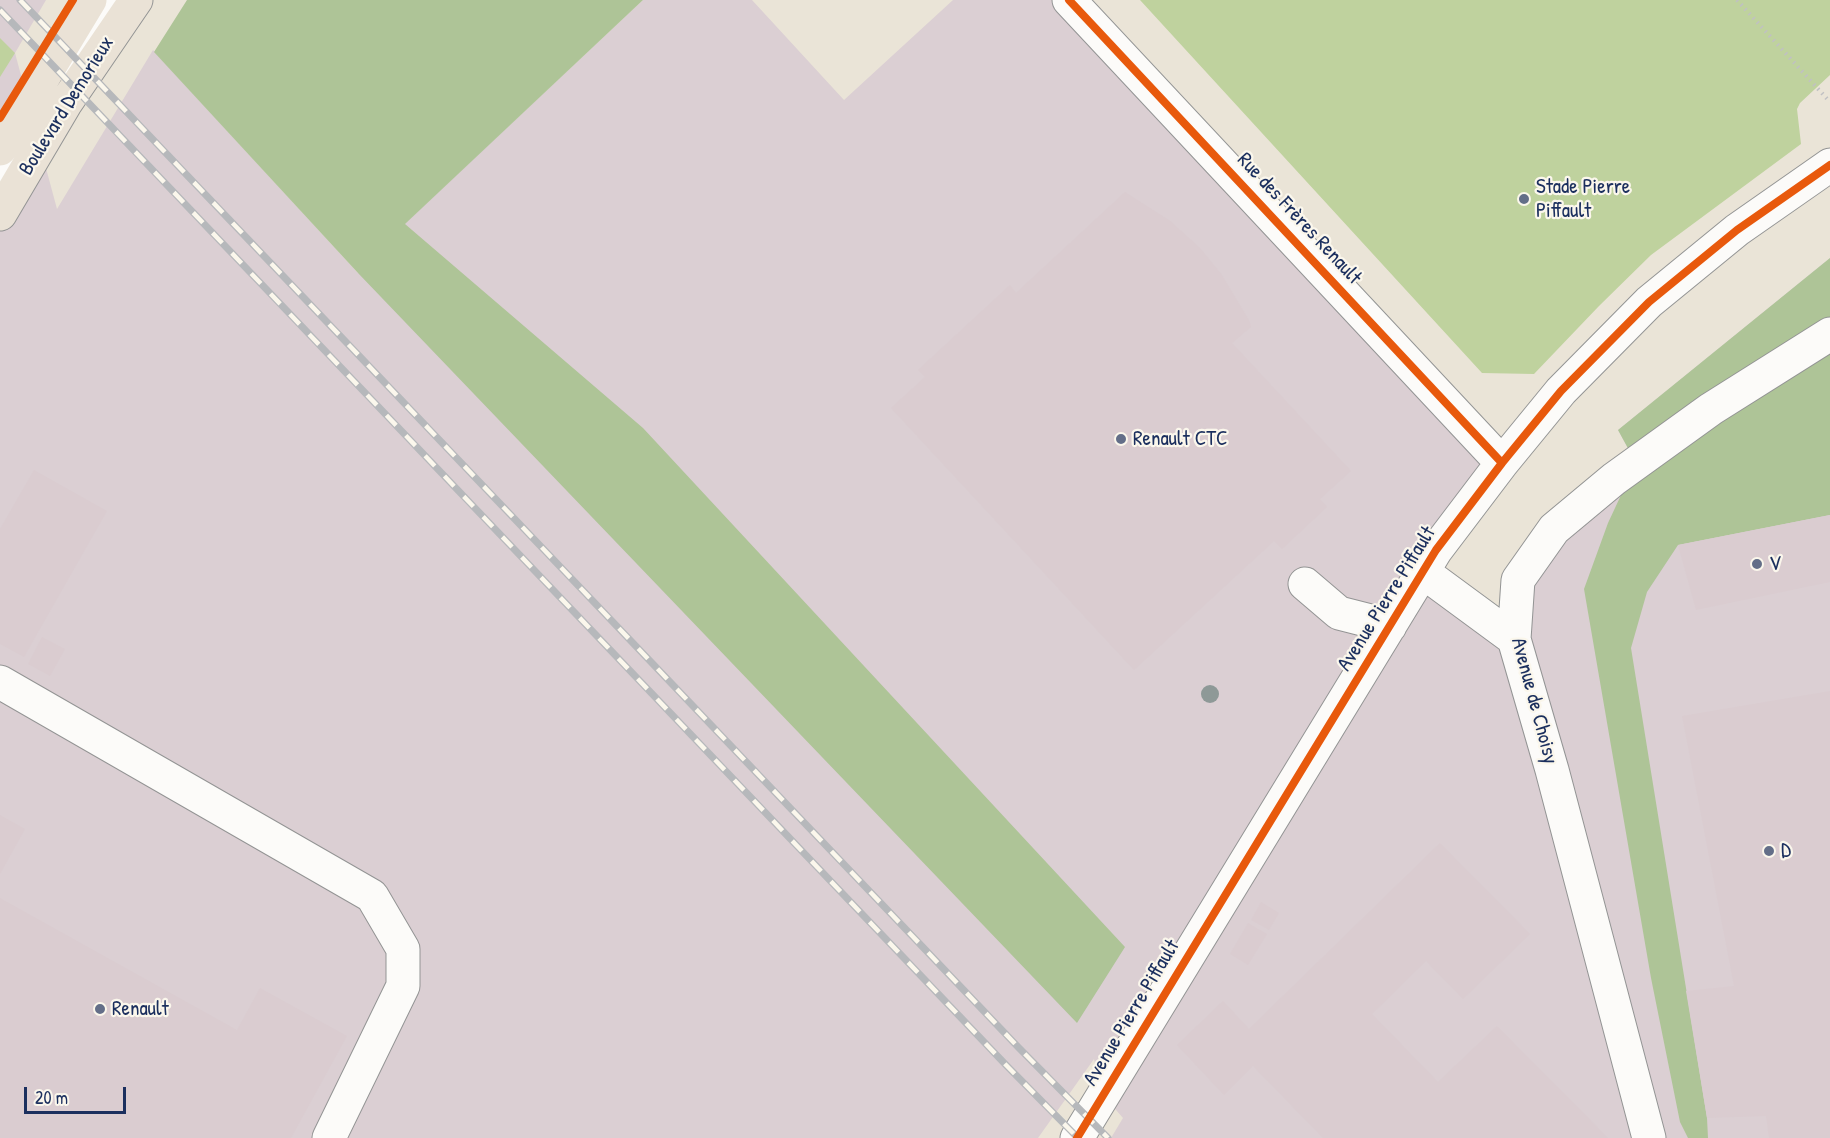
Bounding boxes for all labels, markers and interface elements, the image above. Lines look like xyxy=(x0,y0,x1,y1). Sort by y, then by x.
street label: Boulevard Demorieux xyxy=(14,32,120,180)
street label: Rue des Frères Renault xyxy=(1231,148,1367,290)
place label: Stade Pierre Piffault xyxy=(1536,174,1630,224)
marker: Stade Pierre Piffault xyxy=(1517,192,1531,206)
place label: Renault CTC xyxy=(1133,426,1227,452)
marker: Renault CTC xyxy=(1114,432,1128,446)
street label: Avenue Pierre Piffault xyxy=(1332,522,1442,676)
place label: V xyxy=(1769,551,1781,577)
marker: V xyxy=(1750,557,1764,571)
street label: Avenue de Choisy xyxy=(1505,635,1563,767)
place label: D xyxy=(1781,838,1791,864)
marker: D xyxy=(1762,844,1776,858)
street label: Avenue Pierre Piffault xyxy=(1078,935,1186,1091)
place label: Renault xyxy=(112,996,169,1022)
marker: Renault xyxy=(93,1002,107,1016)
scale bar xyxy=(27,1075,129,1113)
text: 20 m xyxy=(35,1085,68,1110)

